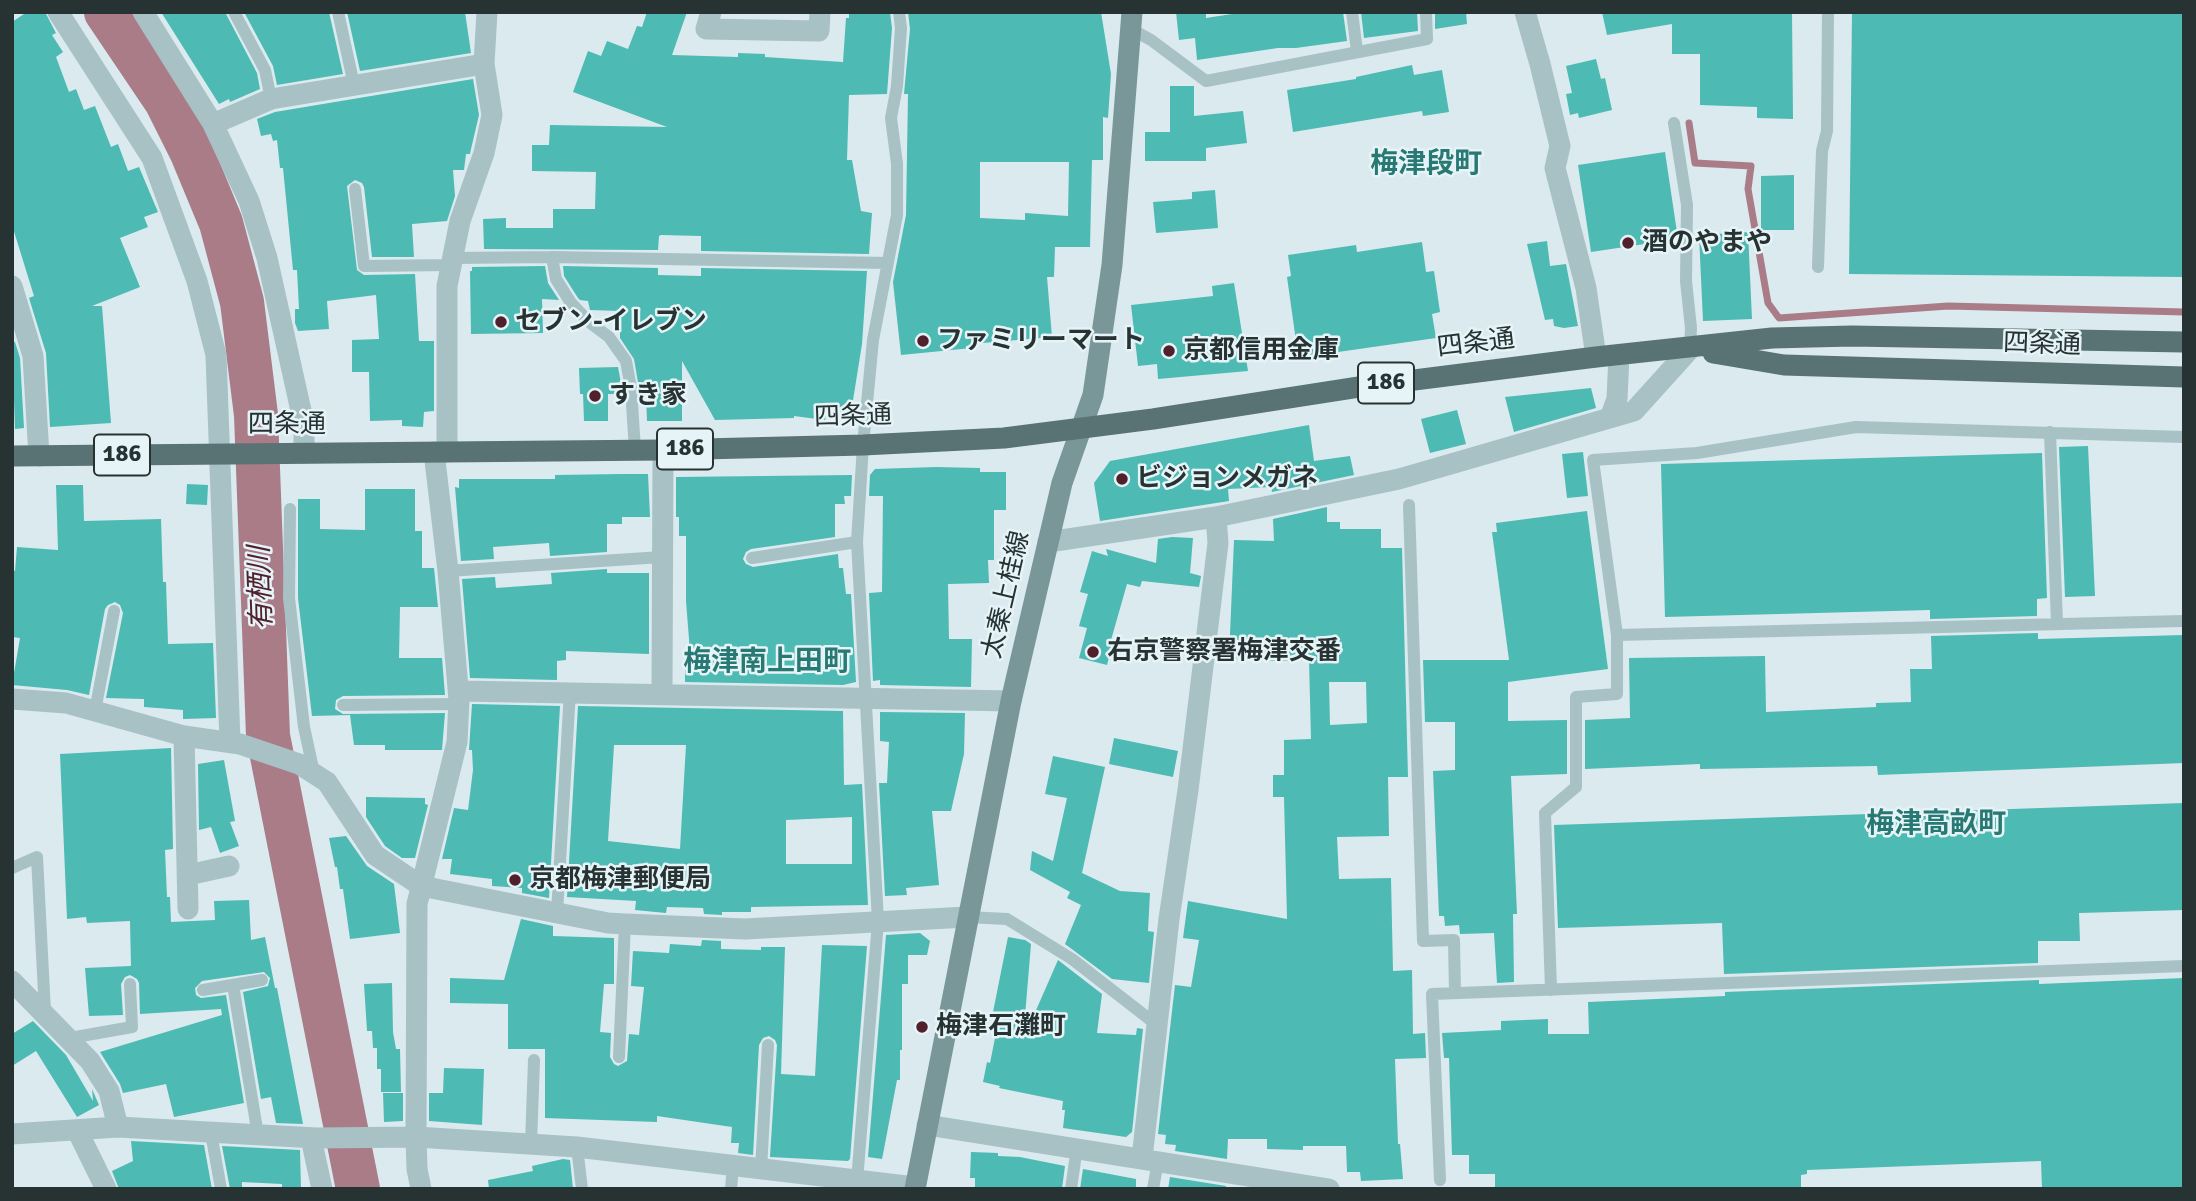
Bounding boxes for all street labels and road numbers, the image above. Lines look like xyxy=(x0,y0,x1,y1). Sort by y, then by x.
street label: 四条通 xyxy=(1435,324,1517,364)
street label: 四条通 xyxy=(2002,328,2082,362)
road number: 186 xyxy=(1358,362,1414,404)
street label: 四条通 xyxy=(813,400,893,434)
street label: 四条通 xyxy=(248,409,326,441)
road number: 186 xyxy=(657,428,713,470)
road number: 186 xyxy=(94,434,150,476)
street label: 太秦上桂線 xyxy=(977,528,1037,662)

